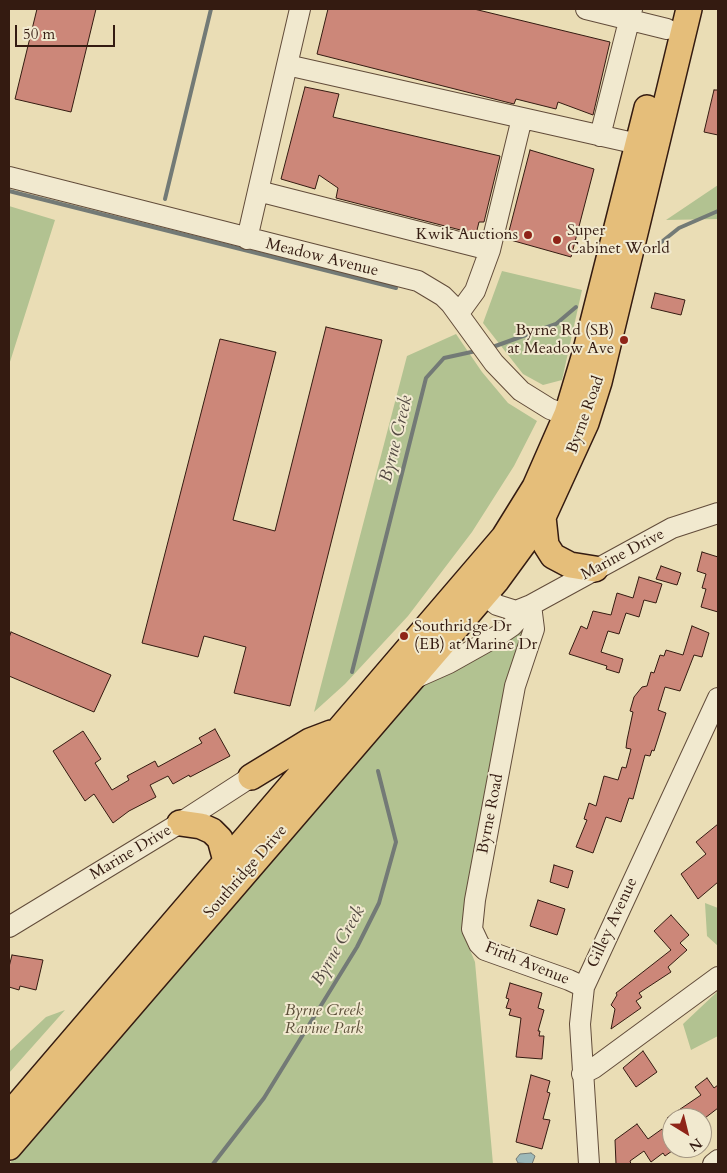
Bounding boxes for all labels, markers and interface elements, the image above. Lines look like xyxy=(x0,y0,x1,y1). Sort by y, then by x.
scale bar xyxy=(18,15,118,47)
text: 50 m xyxy=(23,24,55,44)
place label: Super Cabinet World xyxy=(567,221,670,259)
place label: Kwik Auctions xyxy=(416,225,518,245)
marker: Kwik Auctions xyxy=(522,229,534,241)
marker: Super Cabinet World xyxy=(551,234,563,246)
street label: Meadow Avenue xyxy=(264,235,380,281)
place label: Byrne Rd (SB) at Meadow Ave xyxy=(507,321,614,359)
marker: Byrne Rd (SB) at Meadow Ave xyxy=(618,334,630,346)
street label: Byrne Road xyxy=(563,374,609,456)
water label: Byrne Creek xyxy=(376,393,418,485)
street label: Marine Drive xyxy=(578,525,668,585)
place label: Southridge Dr (EB) at Marine Dr xyxy=(414,617,537,655)
marker: Southridge Dr (EB) at Marine Dr xyxy=(398,630,410,642)
street label: Byrne Road xyxy=(474,772,508,856)
street label: Marine Drive xyxy=(87,821,175,885)
street label: Southridge Drive xyxy=(200,821,292,923)
street label: Gilley Avenue xyxy=(584,875,642,971)
water label: Byrne Creek xyxy=(308,902,370,990)
street label: Firth Avenue xyxy=(482,938,572,990)
park label: Byrne Creek Ravine Park xyxy=(285,1001,363,1039)
north arrow xyxy=(662,1108,712,1158)
text: N xyxy=(685,1133,706,1156)

